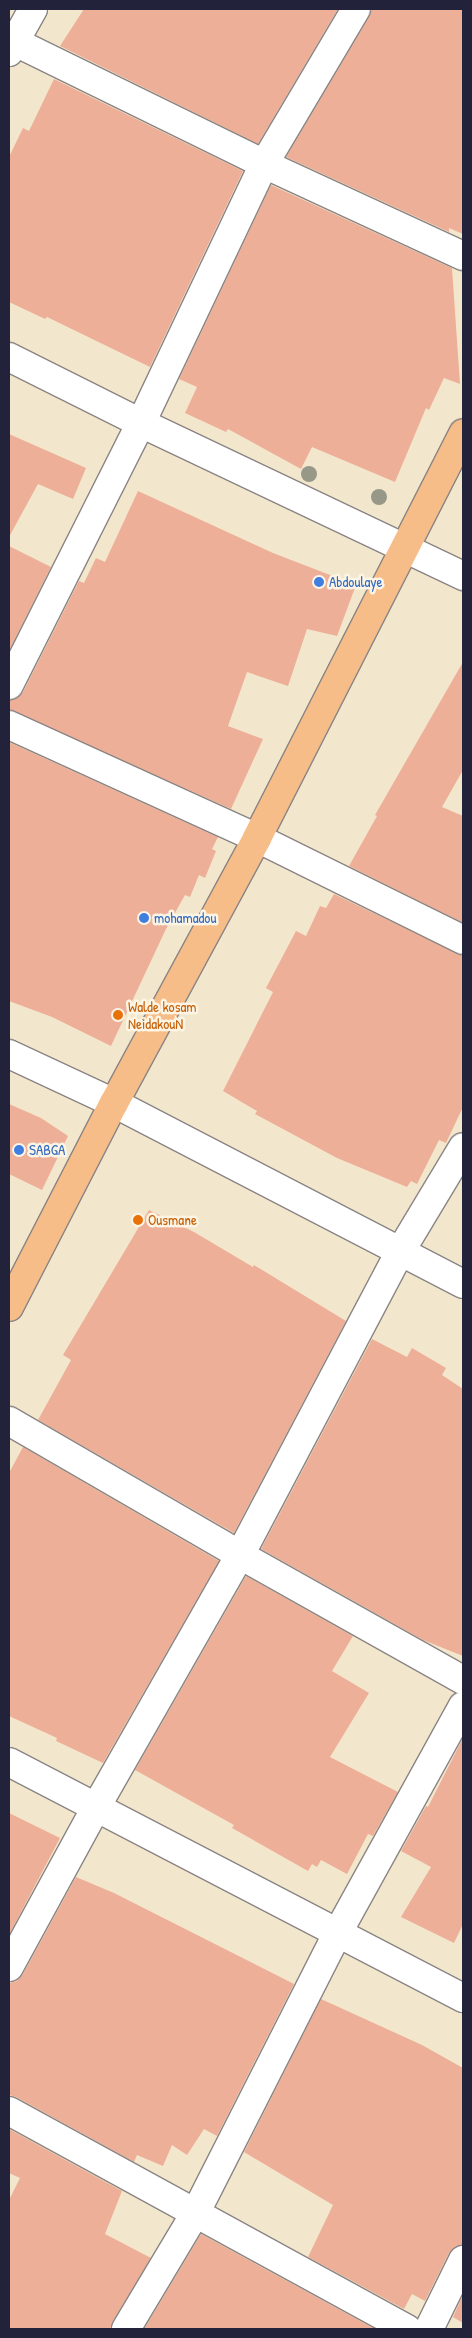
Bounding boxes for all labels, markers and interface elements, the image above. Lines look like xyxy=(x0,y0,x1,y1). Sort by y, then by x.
place label: Abdoulaye xyxy=(329,573,383,591)
marker: Abdoulaye xyxy=(313,576,325,588)
place label: mohamadou xyxy=(154,909,216,927)
marker: mohamadou xyxy=(138,912,150,924)
place label: Walde kosam NeidakouN xyxy=(128,997,197,1032)
marker: Walde kosam NeidakouN xyxy=(112,1009,124,1021)
place label: SABGA xyxy=(29,1141,65,1159)
marker: SABGA xyxy=(13,1144,25,1156)
place label: Ousmane xyxy=(148,1211,197,1229)
marker: Ousmane xyxy=(132,1214,144,1226)

